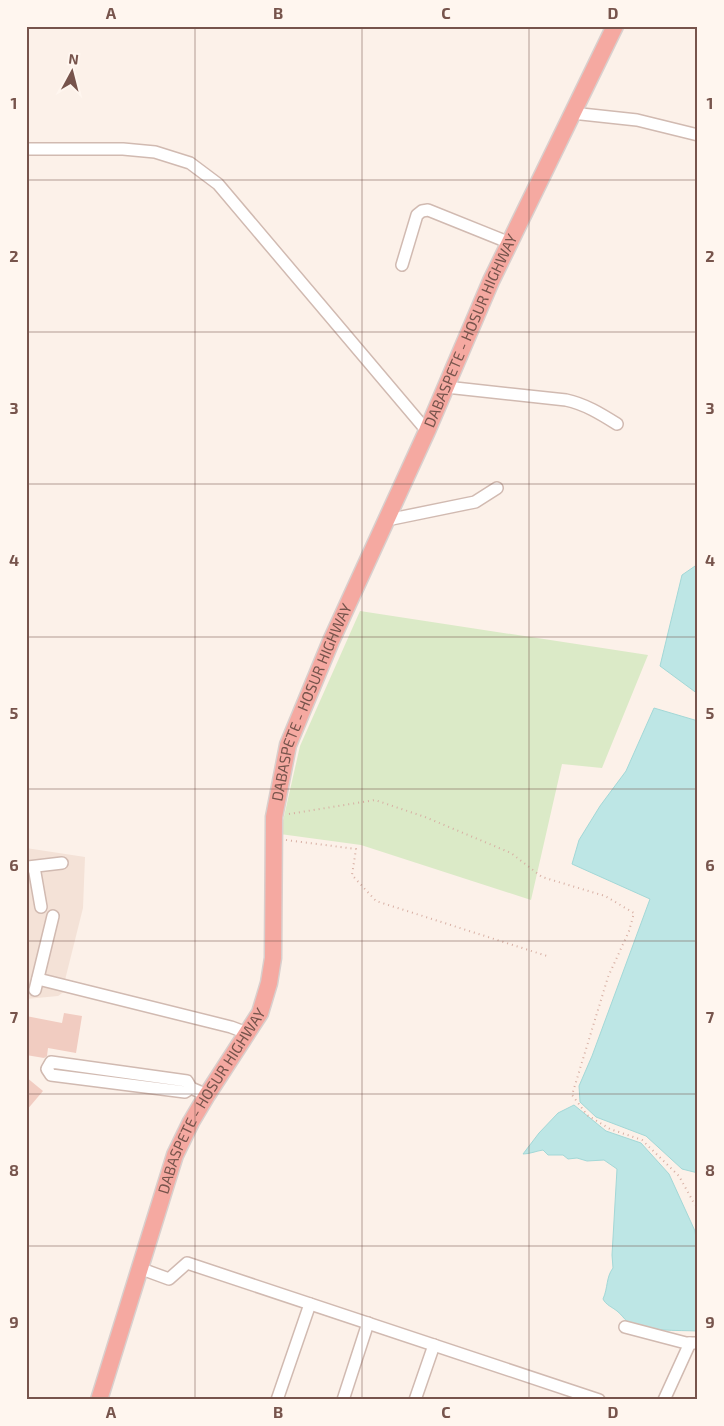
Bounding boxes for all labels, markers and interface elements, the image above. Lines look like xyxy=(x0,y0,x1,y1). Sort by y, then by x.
text: A xyxy=(106,3,117,22)
text: B xyxy=(273,3,283,22)
text: C xyxy=(441,3,451,22)
text: D xyxy=(608,3,619,22)
north arrow xyxy=(48,48,98,98)
text: N xyxy=(68,50,80,68)
text: 1 xyxy=(11,93,17,112)
text: 1 xyxy=(707,93,713,112)
street label: DABASPETE - HOSUR HIGHWAY xyxy=(420,230,521,430)
text: 2 xyxy=(9,246,19,265)
text: 2 xyxy=(705,246,715,265)
text: 3 xyxy=(9,398,19,417)
text: 3 xyxy=(705,398,715,417)
text: 4 xyxy=(9,550,19,569)
text: 4 xyxy=(705,550,715,569)
street label: DABASPETE - HOSUR HIGHWAY xyxy=(267,600,355,803)
text: 5 xyxy=(10,703,19,722)
text: 5 xyxy=(706,703,715,722)
text: 6 xyxy=(9,855,19,874)
text: 6 xyxy=(705,855,715,874)
street label: DABASPETE - HOSUR HIGHWAY xyxy=(153,1004,269,1196)
text: 7 xyxy=(10,1007,19,1026)
text: 7 xyxy=(706,1007,715,1026)
text: 8 xyxy=(9,1160,19,1179)
text: 8 xyxy=(705,1160,715,1179)
text: 9 xyxy=(9,1312,19,1331)
text: 9 xyxy=(705,1312,715,1331)
text: A xyxy=(106,1402,117,1421)
text: B xyxy=(273,1402,283,1421)
text: C xyxy=(441,1402,451,1421)
text: D xyxy=(608,1402,619,1421)

